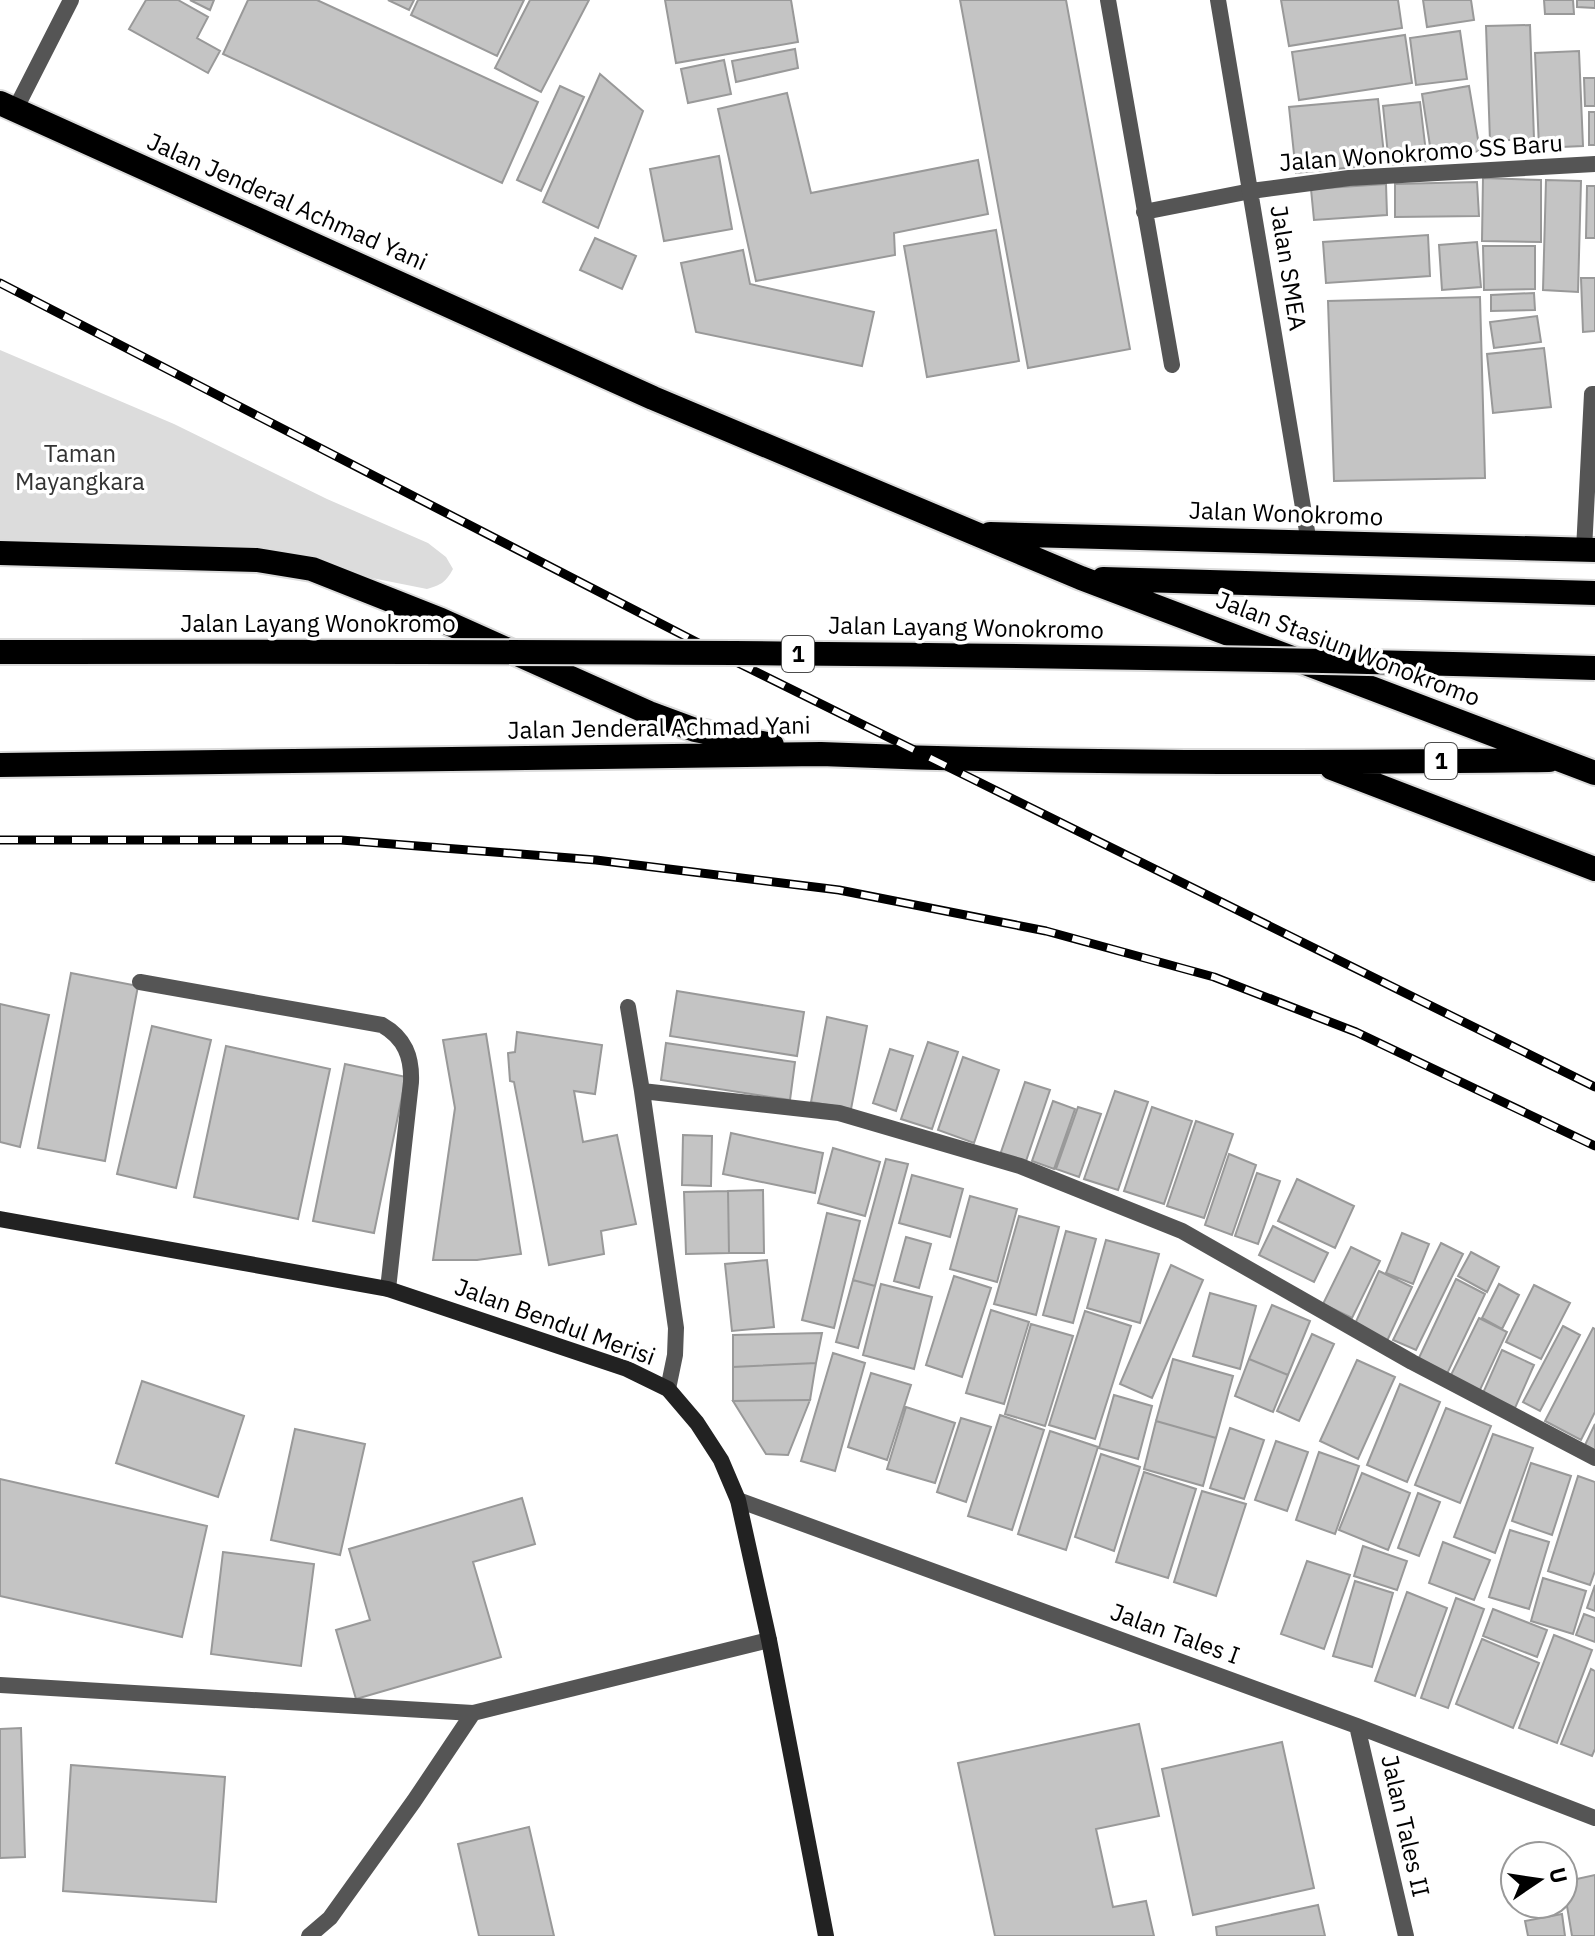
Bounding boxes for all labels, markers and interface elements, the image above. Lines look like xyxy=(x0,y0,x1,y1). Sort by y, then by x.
street label: Jalan Jenderal Achmad Yani xyxy=(142,125,433,277)
street label: Jalan Wonokromo SS Baru xyxy=(1278,126,1564,178)
street label: Jalan SMEA xyxy=(1263,203,1315,333)
park label: Taman Mayangkara xyxy=(15,437,145,497)
street label: Jalan Wonokromo xyxy=(1188,494,1384,532)
street label: Jalan Stasiun Wonokromo xyxy=(1212,583,1485,713)
street label: Jalan Layang Wonokromo xyxy=(180,607,456,639)
street label: Jalan Layang Wonokromo xyxy=(828,609,1104,645)
road number: 1 xyxy=(782,636,814,672)
street label: Jalan Jenderal Achmad Yani xyxy=(507,708,811,746)
road number: 1 xyxy=(1425,743,1457,779)
street label: Jalan Bendul Merisi xyxy=(451,1270,660,1372)
street label: Jalan Tales I xyxy=(1106,1595,1244,1671)
street label: Jalan Tales II xyxy=(1374,1752,1438,1900)
north arrow xyxy=(1499,1840,1579,1920)
text: U xyxy=(1543,1865,1575,1886)

